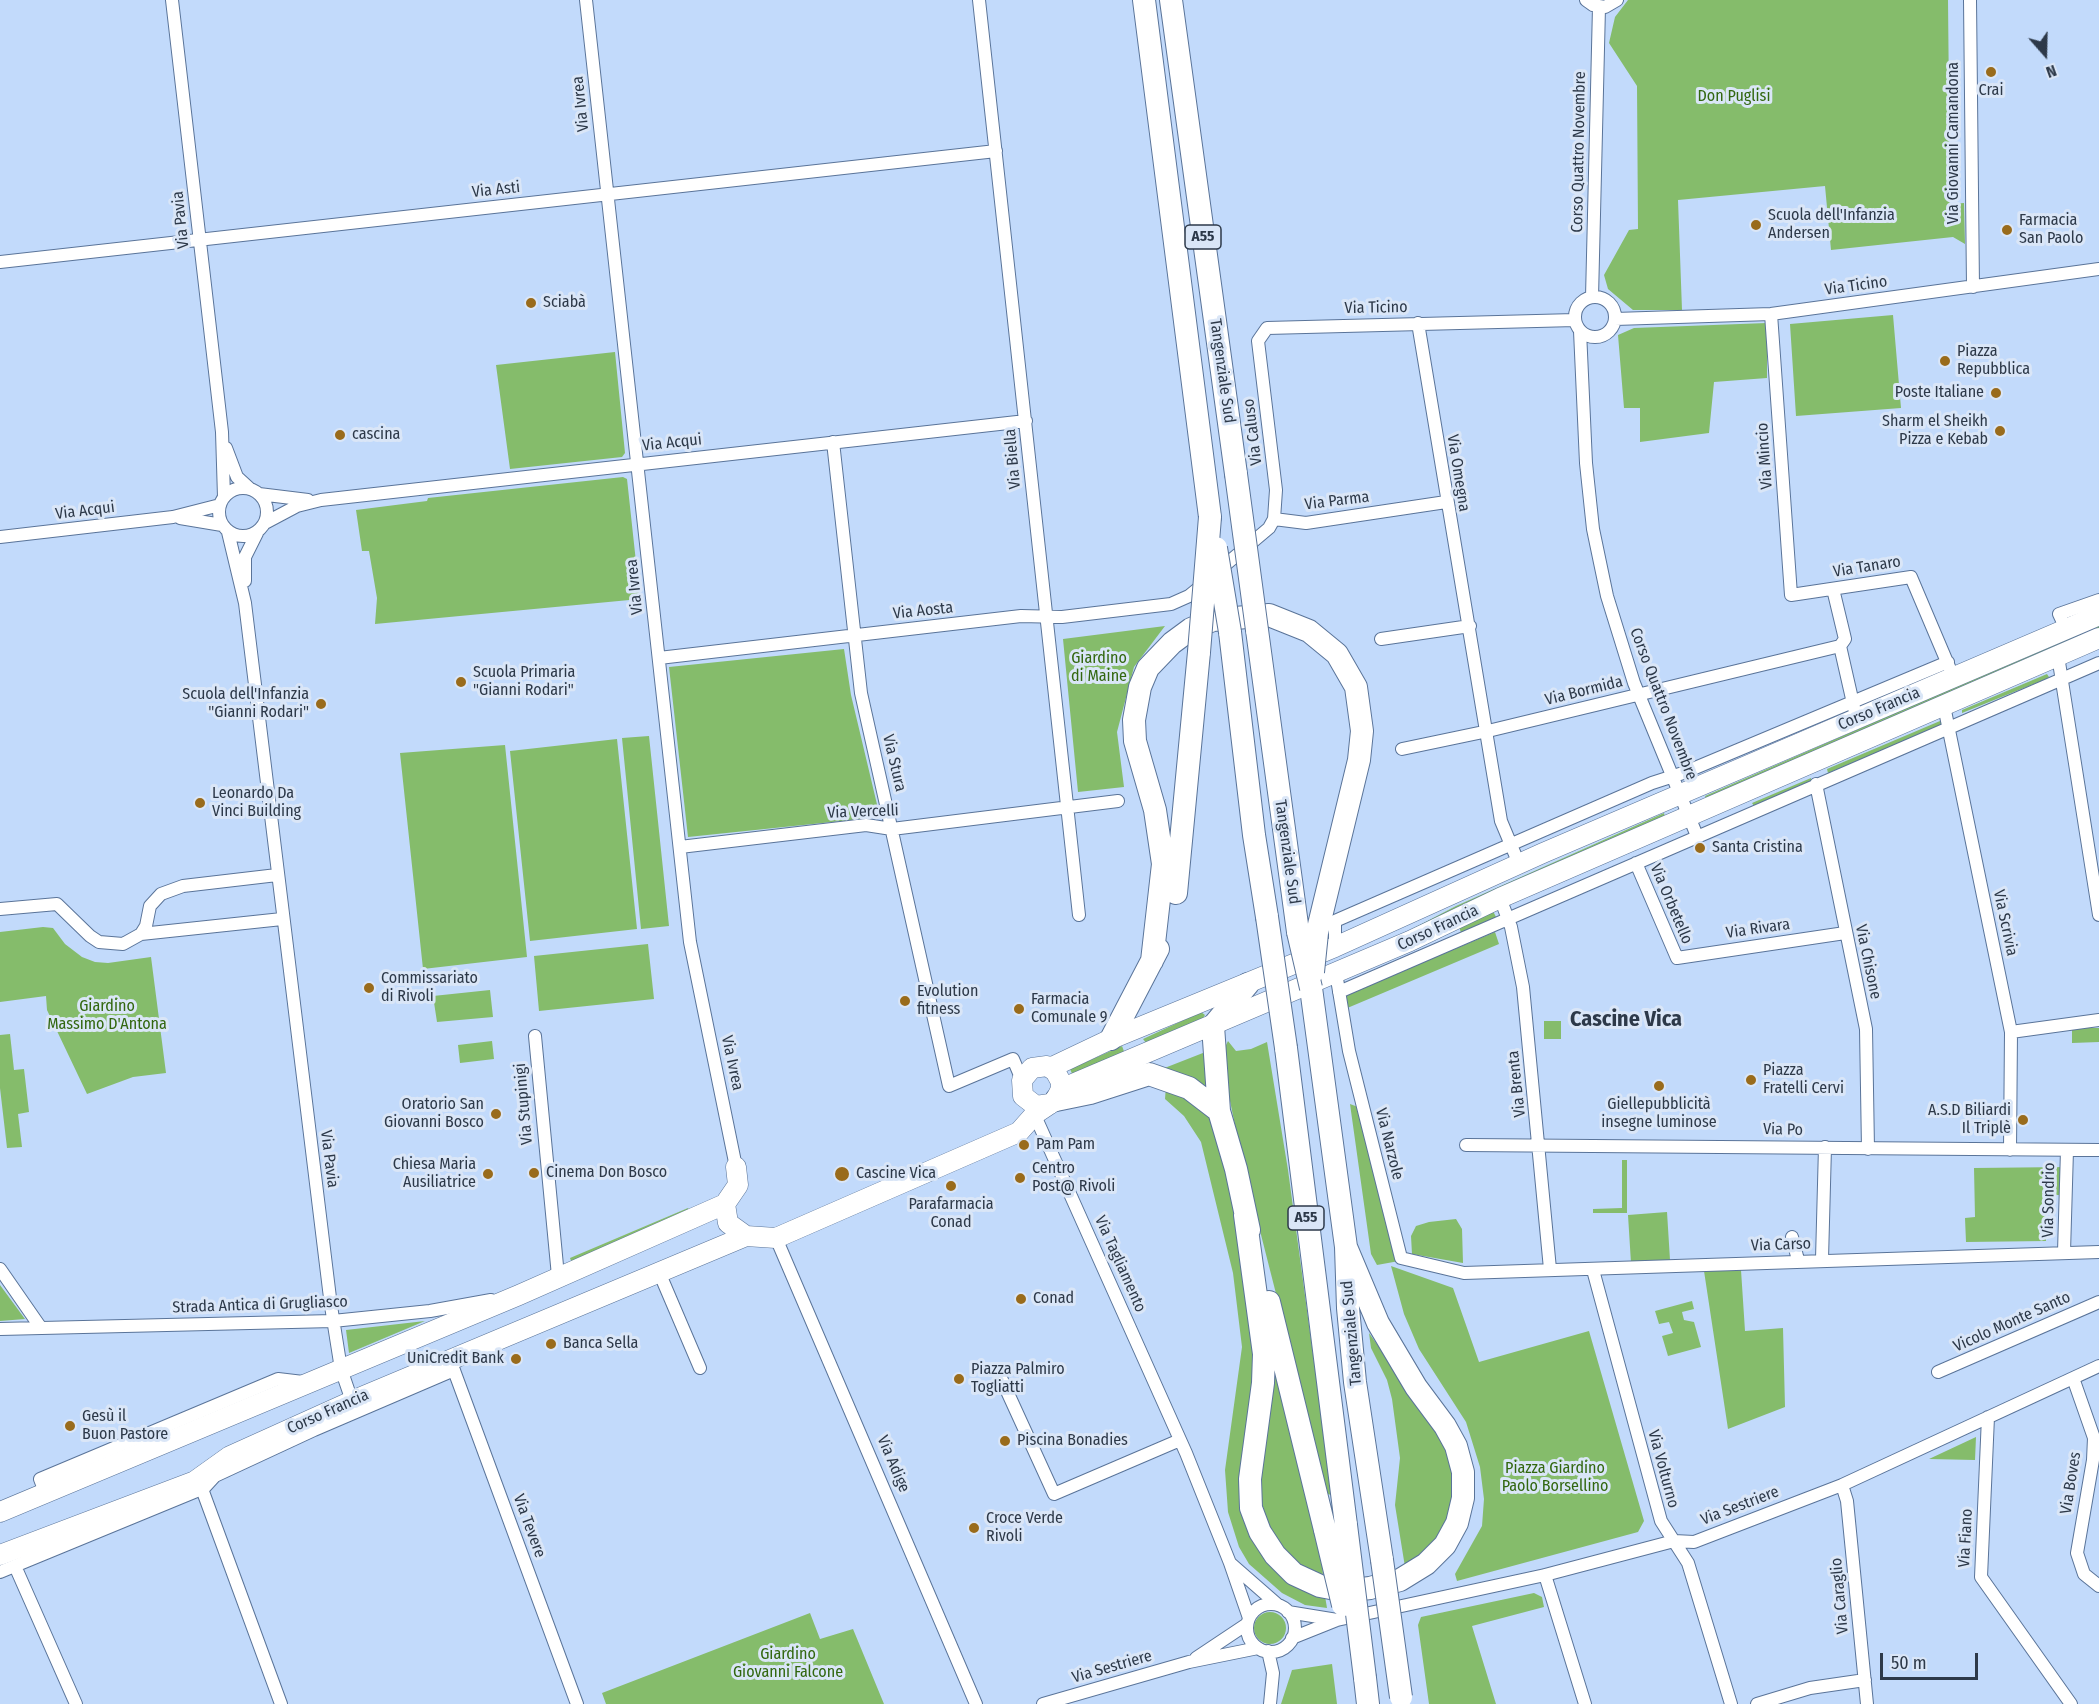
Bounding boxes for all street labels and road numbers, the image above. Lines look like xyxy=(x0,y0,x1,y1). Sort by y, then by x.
street label: Via Giovanni Camandona xyxy=(1944,62,1964,224)
street label: Corso Quattro Novembre xyxy=(1568,71,1590,233)
street label: Via Ivrea xyxy=(569,75,593,133)
street label: Via Asti xyxy=(471,178,521,202)
street label: Via Pavia xyxy=(168,190,194,250)
road number: A55 xyxy=(1185,225,1221,249)
street label: Via Ticino xyxy=(1823,272,1889,300)
street label: Via Ticino xyxy=(1344,298,1408,318)
street label: Tangenziale Sud xyxy=(1205,318,1239,424)
street label: Via Caluso xyxy=(1239,397,1267,467)
street label: Via Mincio xyxy=(1753,422,1777,490)
street label: Via Biella xyxy=(1001,428,1025,490)
street label: Via Acqui xyxy=(641,430,703,456)
street label: Via Omegna xyxy=(1442,433,1474,513)
street label: Via Parma xyxy=(1304,488,1370,514)
street label: Via Acqui xyxy=(54,498,116,524)
street label: Via Tanaro xyxy=(1832,552,1902,582)
street label: Via Ivrea xyxy=(623,558,647,616)
street label: Via Aosta xyxy=(892,598,954,624)
street label: Corso Quattro Novembre xyxy=(1625,625,1701,783)
street label: Via Bormida xyxy=(1543,672,1625,710)
street label: Corso Francia xyxy=(1835,683,1923,735)
street label: Via Stura xyxy=(878,732,910,794)
street label: Tangenziale Sud xyxy=(1270,799,1304,905)
street label: Via Vercelli xyxy=(827,801,899,823)
street label: Via Orbetello xyxy=(1645,861,1697,947)
street label: Via Scrivia xyxy=(1989,888,2021,958)
street label: Corso Francia xyxy=(1394,901,1482,955)
street label: Via Rivara xyxy=(1725,915,1791,943)
street label: Via Chisone xyxy=(1851,923,1885,1001)
street label: Via Ivrea xyxy=(717,1034,747,1092)
street label: Via Brenta xyxy=(1504,1050,1530,1118)
street label: Via Stupinigi xyxy=(511,1062,537,1146)
street label: Via Narzole xyxy=(1371,1106,1407,1182)
street label: Via Po xyxy=(1763,1120,1803,1140)
street label: Via Pavia xyxy=(316,1129,342,1189)
street label: Via Sondrio xyxy=(2039,1162,2059,1238)
road number: A55 xyxy=(1288,1206,1324,1230)
street label: Via Tagliamento xyxy=(1090,1213,1150,1315)
street label: Via Carso xyxy=(1751,1234,1811,1256)
street label: Tangenziale Sud xyxy=(1338,1280,1366,1386)
street label: Vicolo Monte Santo xyxy=(1951,1288,2073,1356)
street label: Strada Antica di Grugliasco xyxy=(172,1292,348,1318)
street label: Corso Francia xyxy=(284,1386,372,1438)
street label: Via Volturno xyxy=(1643,1428,1683,1510)
street label: Via Adige xyxy=(872,1433,914,1495)
street label: Via Boves xyxy=(2057,1451,2085,1515)
street label: Via Sestriere xyxy=(1698,1482,1782,1530)
street label: Via Tevere xyxy=(509,1492,549,1560)
street label: Via Fiano xyxy=(1955,1508,1977,1568)
street label: Via Caraglio xyxy=(1827,1557,1853,1635)
street label: Via Sestriere xyxy=(1070,1646,1154,1688)

